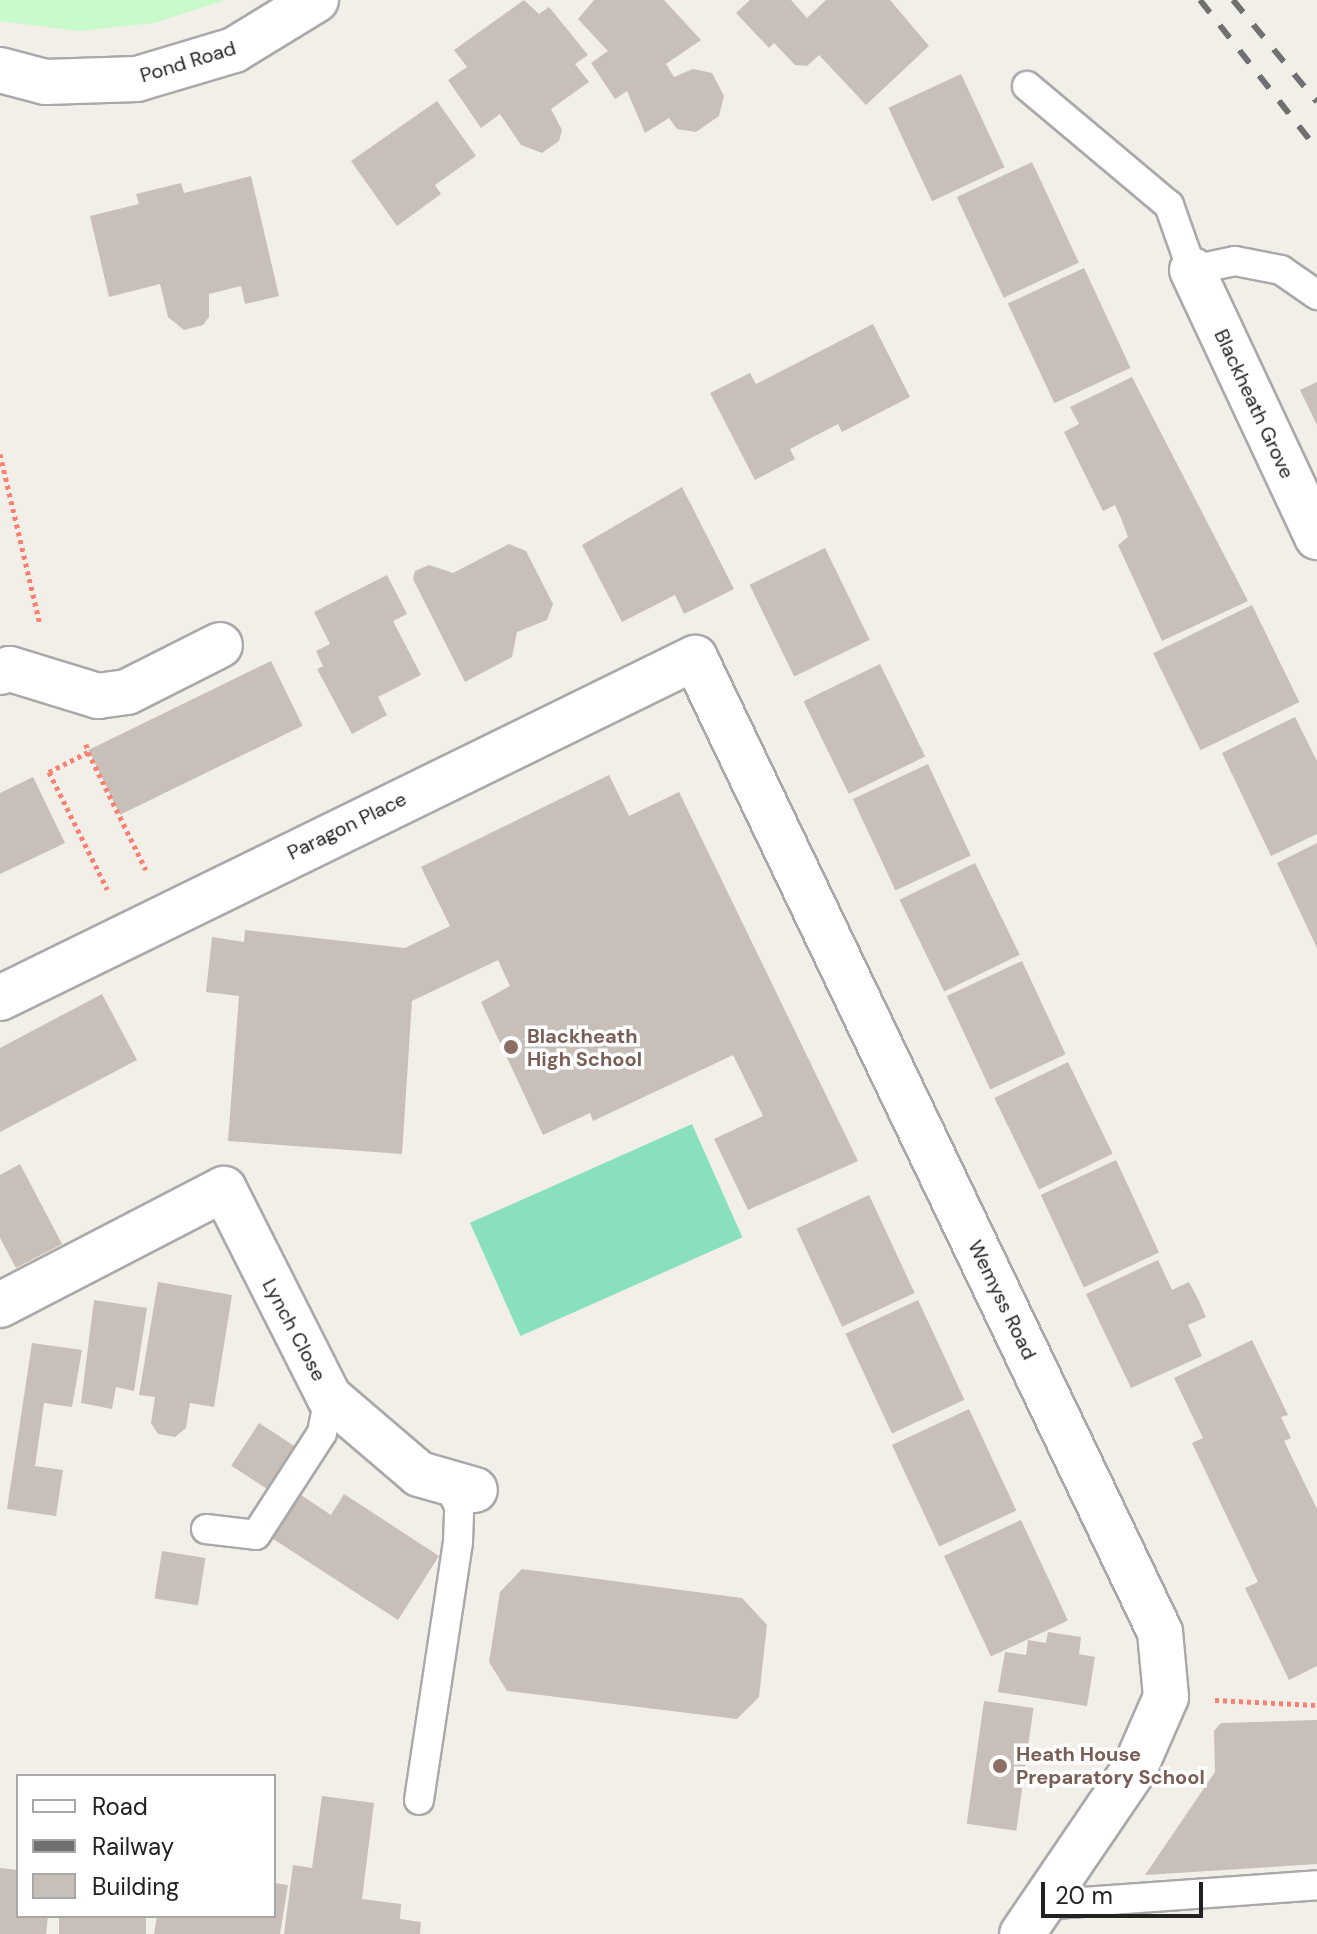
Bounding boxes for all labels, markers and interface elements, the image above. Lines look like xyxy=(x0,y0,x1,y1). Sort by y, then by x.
street label: Pond Road xyxy=(137,36,239,88)
street label: Blackheath Grove xyxy=(1209,326,1299,482)
street label: Paragon Place xyxy=(284,787,410,865)
place label: Blackheath High School xyxy=(527,1024,642,1071)
marker: Blackheath High School xyxy=(502,1038,520,1056)
street label: Wemyss Road xyxy=(963,1236,1041,1364)
street label: Lynch Close xyxy=(257,1275,331,1385)
place label: Heath House Preparatory School xyxy=(1016,1742,1205,1789)
marker: Heath House Preparatory School xyxy=(991,1757,1009,1775)
legend xyxy=(16,1774,276,1918)
text: Road xyxy=(92,1791,148,1822)
text: Railway xyxy=(92,1831,174,1862)
scale bar xyxy=(1045,1866,1207,1916)
text: Building xyxy=(92,1871,179,1902)
text: 20 m xyxy=(1055,1880,1113,1911)

